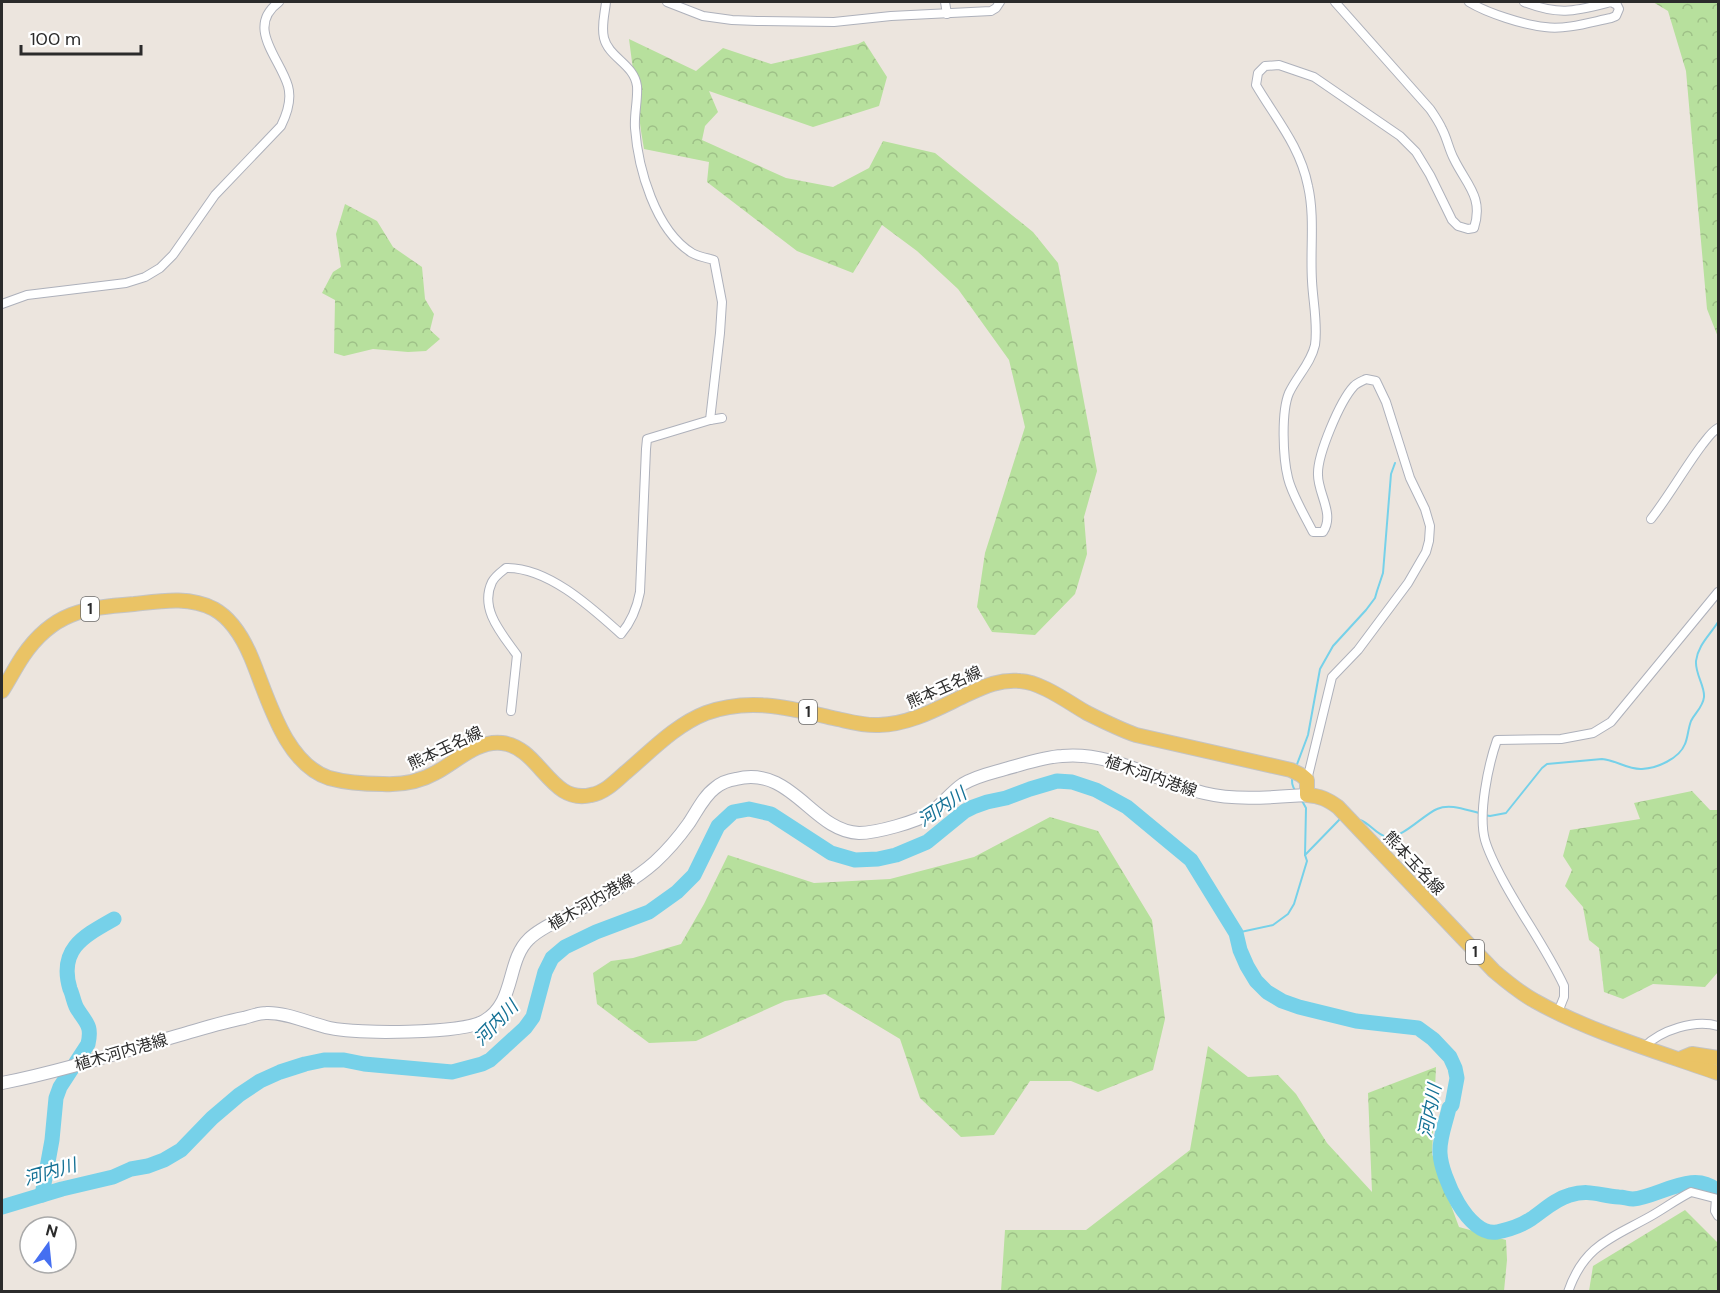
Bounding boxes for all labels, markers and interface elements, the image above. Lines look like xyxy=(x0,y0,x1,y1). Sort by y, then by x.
scale bar xyxy=(21,18,141,56)
text: 100 m xyxy=(30,27,81,51)
road number: 1 xyxy=(81,597,99,621)
street label: 熊本玉名線 xyxy=(903,661,985,713)
road number: 1 xyxy=(799,700,817,724)
street label: 熊本玉名線 xyxy=(404,722,486,774)
street label: 植木河内港線 xyxy=(1102,750,1200,802)
water label: 河内川 xyxy=(913,781,973,832)
street label: 熊本玉名線 xyxy=(1379,827,1449,899)
street label: 植木河内港線 xyxy=(544,869,638,935)
road number: 1 xyxy=(1466,940,1484,964)
water label: 河内川 xyxy=(469,994,525,1051)
street label: 植木河内港線 xyxy=(72,1029,170,1075)
water label: 河内川 xyxy=(1413,1080,1447,1140)
water label: 河内川 xyxy=(21,1152,81,1191)
north arrow xyxy=(18,1215,78,1275)
text: N xyxy=(43,1219,60,1243)

